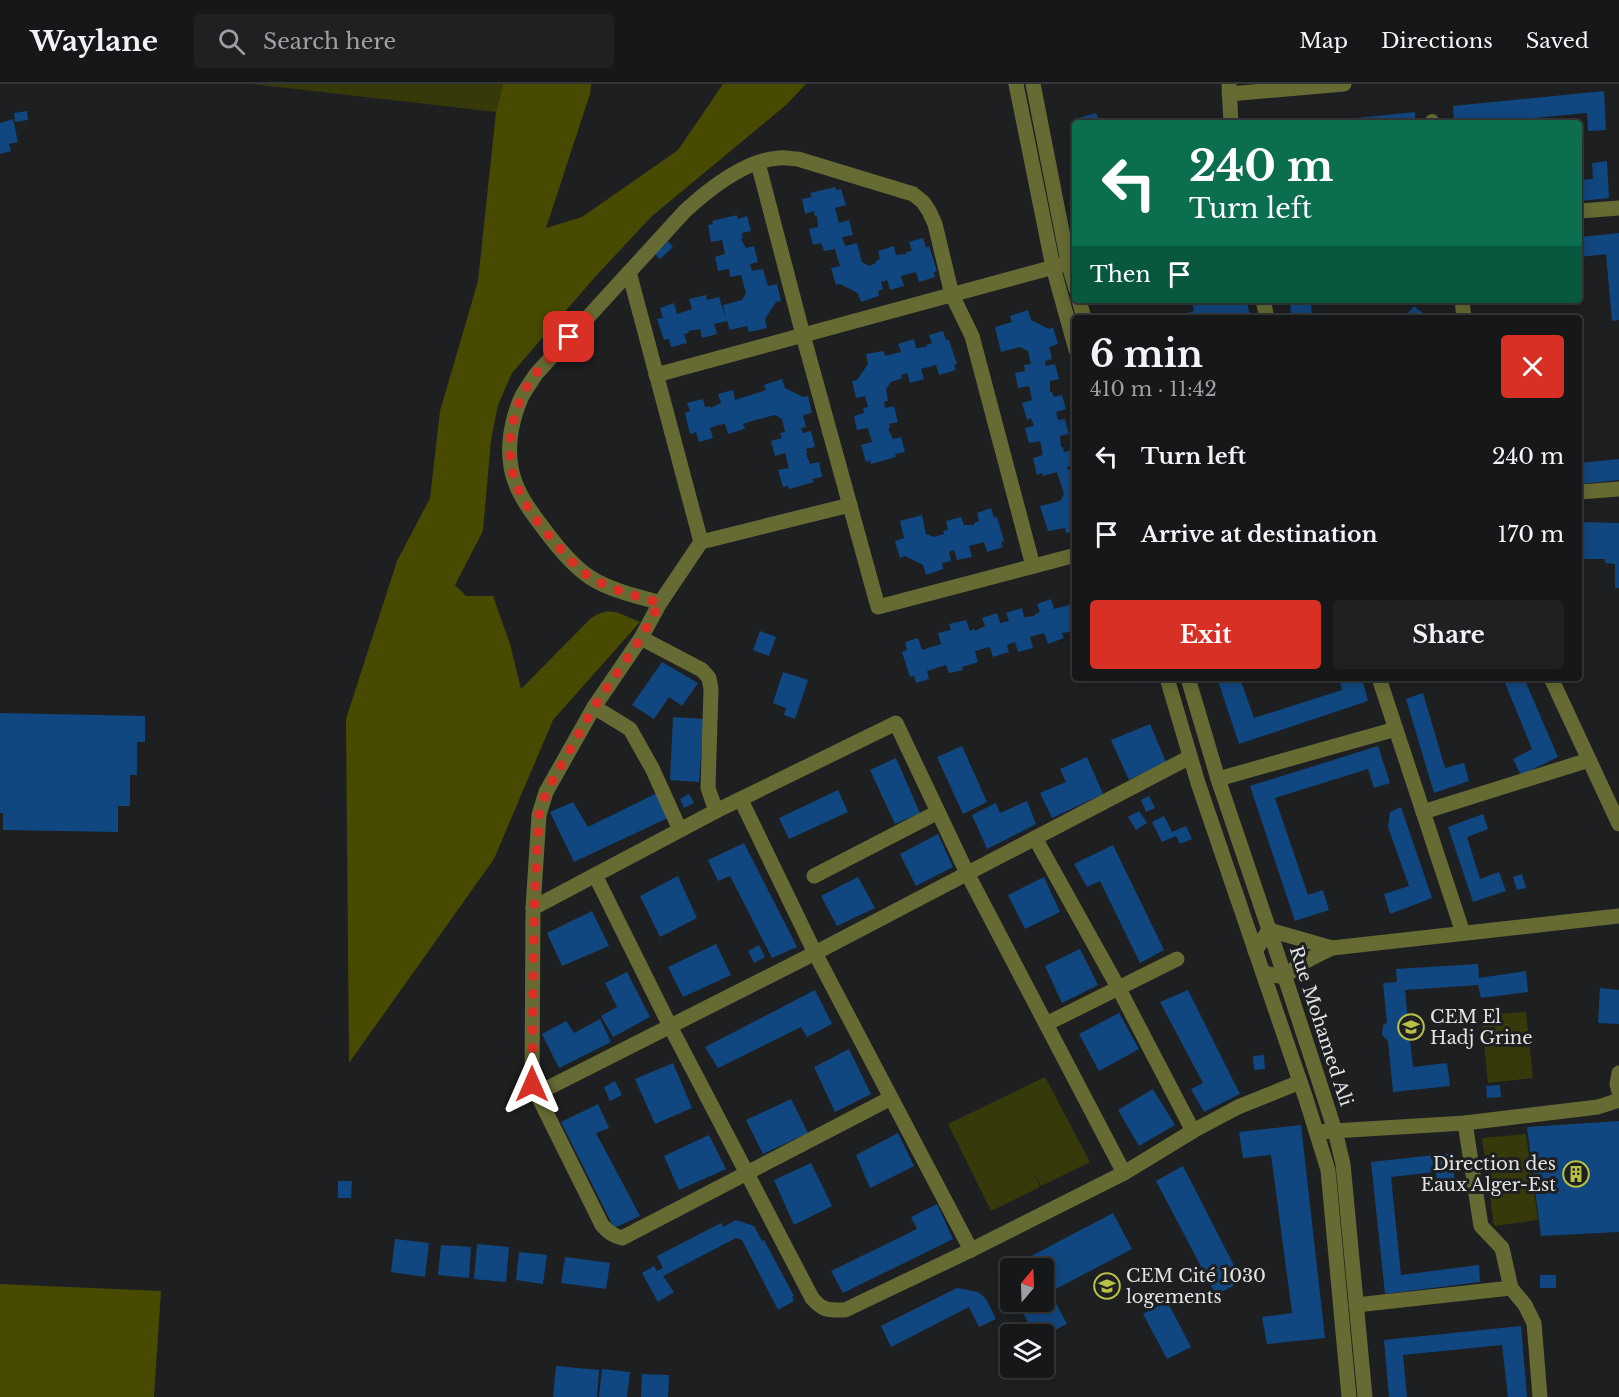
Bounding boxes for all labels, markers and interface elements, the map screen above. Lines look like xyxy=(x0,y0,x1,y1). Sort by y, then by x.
search box xyxy=(194,14,614,68)
text: Waylane xyxy=(30,24,158,59)
icon: search xyxy=(215,25,248,58)
text: Search here xyxy=(263,28,396,55)
text: Map xyxy=(1299,28,1348,54)
text: Directions xyxy=(1381,28,1493,54)
text: Saved xyxy=(1526,28,1589,54)
text: 240 m xyxy=(1189,140,1334,192)
icon: left xyxy=(1090,144,1168,222)
text: Turn left xyxy=(1189,192,1312,225)
icon: arrive xyxy=(1163,258,1196,291)
text: Then xyxy=(1090,261,1151,288)
pin xyxy=(543,311,594,362)
icon: arrive xyxy=(552,320,585,353)
text: 6 min xyxy=(1090,332,1203,377)
button: close xyxy=(1501,335,1564,398)
text: 410 m · 11:42 xyxy=(1090,377,1217,401)
icon: left xyxy=(1090,440,1123,473)
text: Turn left xyxy=(1141,443,1246,470)
text: 240 m xyxy=(1492,443,1564,470)
icon: arrive xyxy=(1090,518,1123,551)
text: Arrive at destination xyxy=(1141,521,1378,548)
text: 170 m xyxy=(1498,521,1564,548)
button: Exit xyxy=(1090,600,1321,669)
button: Share xyxy=(1333,600,1564,669)
street label: Rue Mohamed Ali xyxy=(1285,943,1357,1109)
place label: CEM El Hadj Grine xyxy=(1430,1006,1533,1049)
school or university icon: CEM El Hadj Grine xyxy=(1396,1012,1426,1042)
position arrow xyxy=(500,1052,564,1116)
place label: Direction des Eaux Alger-Est xyxy=(1421,1153,1556,1196)
building icon: Direction des Eaux Alger-Est xyxy=(1561,1159,1591,1189)
north arrow xyxy=(1000,1258,1054,1312)
map controls xyxy=(1000,1258,1054,1378)
place label: CEM Cité 1030 logements xyxy=(1126,1265,1266,1308)
school or university icon: CEM Cité 1030 logements xyxy=(1092,1271,1122,1301)
button: layers xyxy=(1000,1324,1054,1378)

